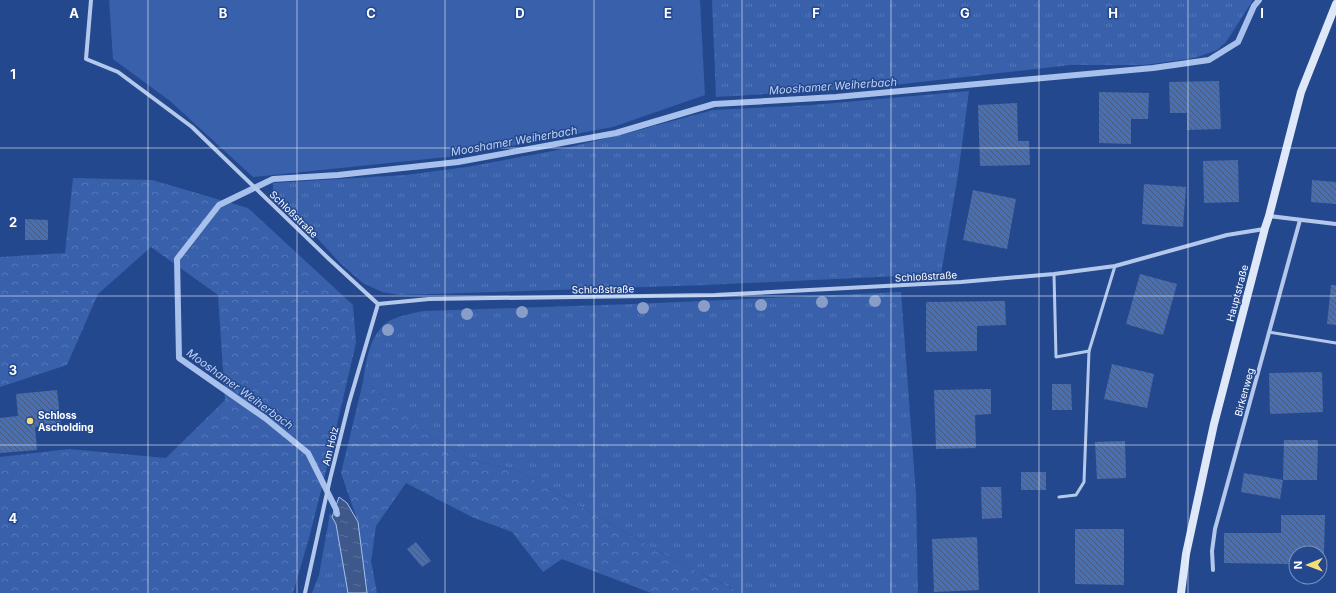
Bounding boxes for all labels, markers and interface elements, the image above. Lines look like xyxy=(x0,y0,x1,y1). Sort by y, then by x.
text: A xyxy=(69,5,79,21)
text: B xyxy=(219,5,228,21)
text: C xyxy=(366,5,376,21)
text: D xyxy=(515,5,525,21)
text: E xyxy=(664,5,672,21)
text: F xyxy=(812,5,820,21)
text: G xyxy=(960,5,970,21)
text: H xyxy=(1108,5,1118,21)
text: I xyxy=(1260,5,1264,21)
text: 1 xyxy=(10,66,16,82)
water label: Mooshamer Weiherbach xyxy=(769,75,898,97)
water label: Mooshamer Weiherbach xyxy=(450,123,579,159)
street label: Schloßstraße xyxy=(267,188,321,240)
text: 2 xyxy=(9,214,17,230)
street label: Hauptstraße xyxy=(1224,263,1250,323)
street label: Schloßstraße xyxy=(894,268,958,284)
street label: Schloßstraße xyxy=(572,282,635,296)
water label: Mooshamer Weiherbach xyxy=(184,346,296,433)
text: 3 xyxy=(9,362,17,378)
street label: Birkenweg xyxy=(1232,366,1256,418)
place label: Schloss Ascholding xyxy=(38,409,93,434)
marker: Schloss Ascholding xyxy=(25,416,35,426)
street label: Am Holz xyxy=(319,425,341,467)
text: 4 xyxy=(9,510,18,526)
north arrow xyxy=(1288,545,1328,585)
text: N xyxy=(1291,561,1305,569)

